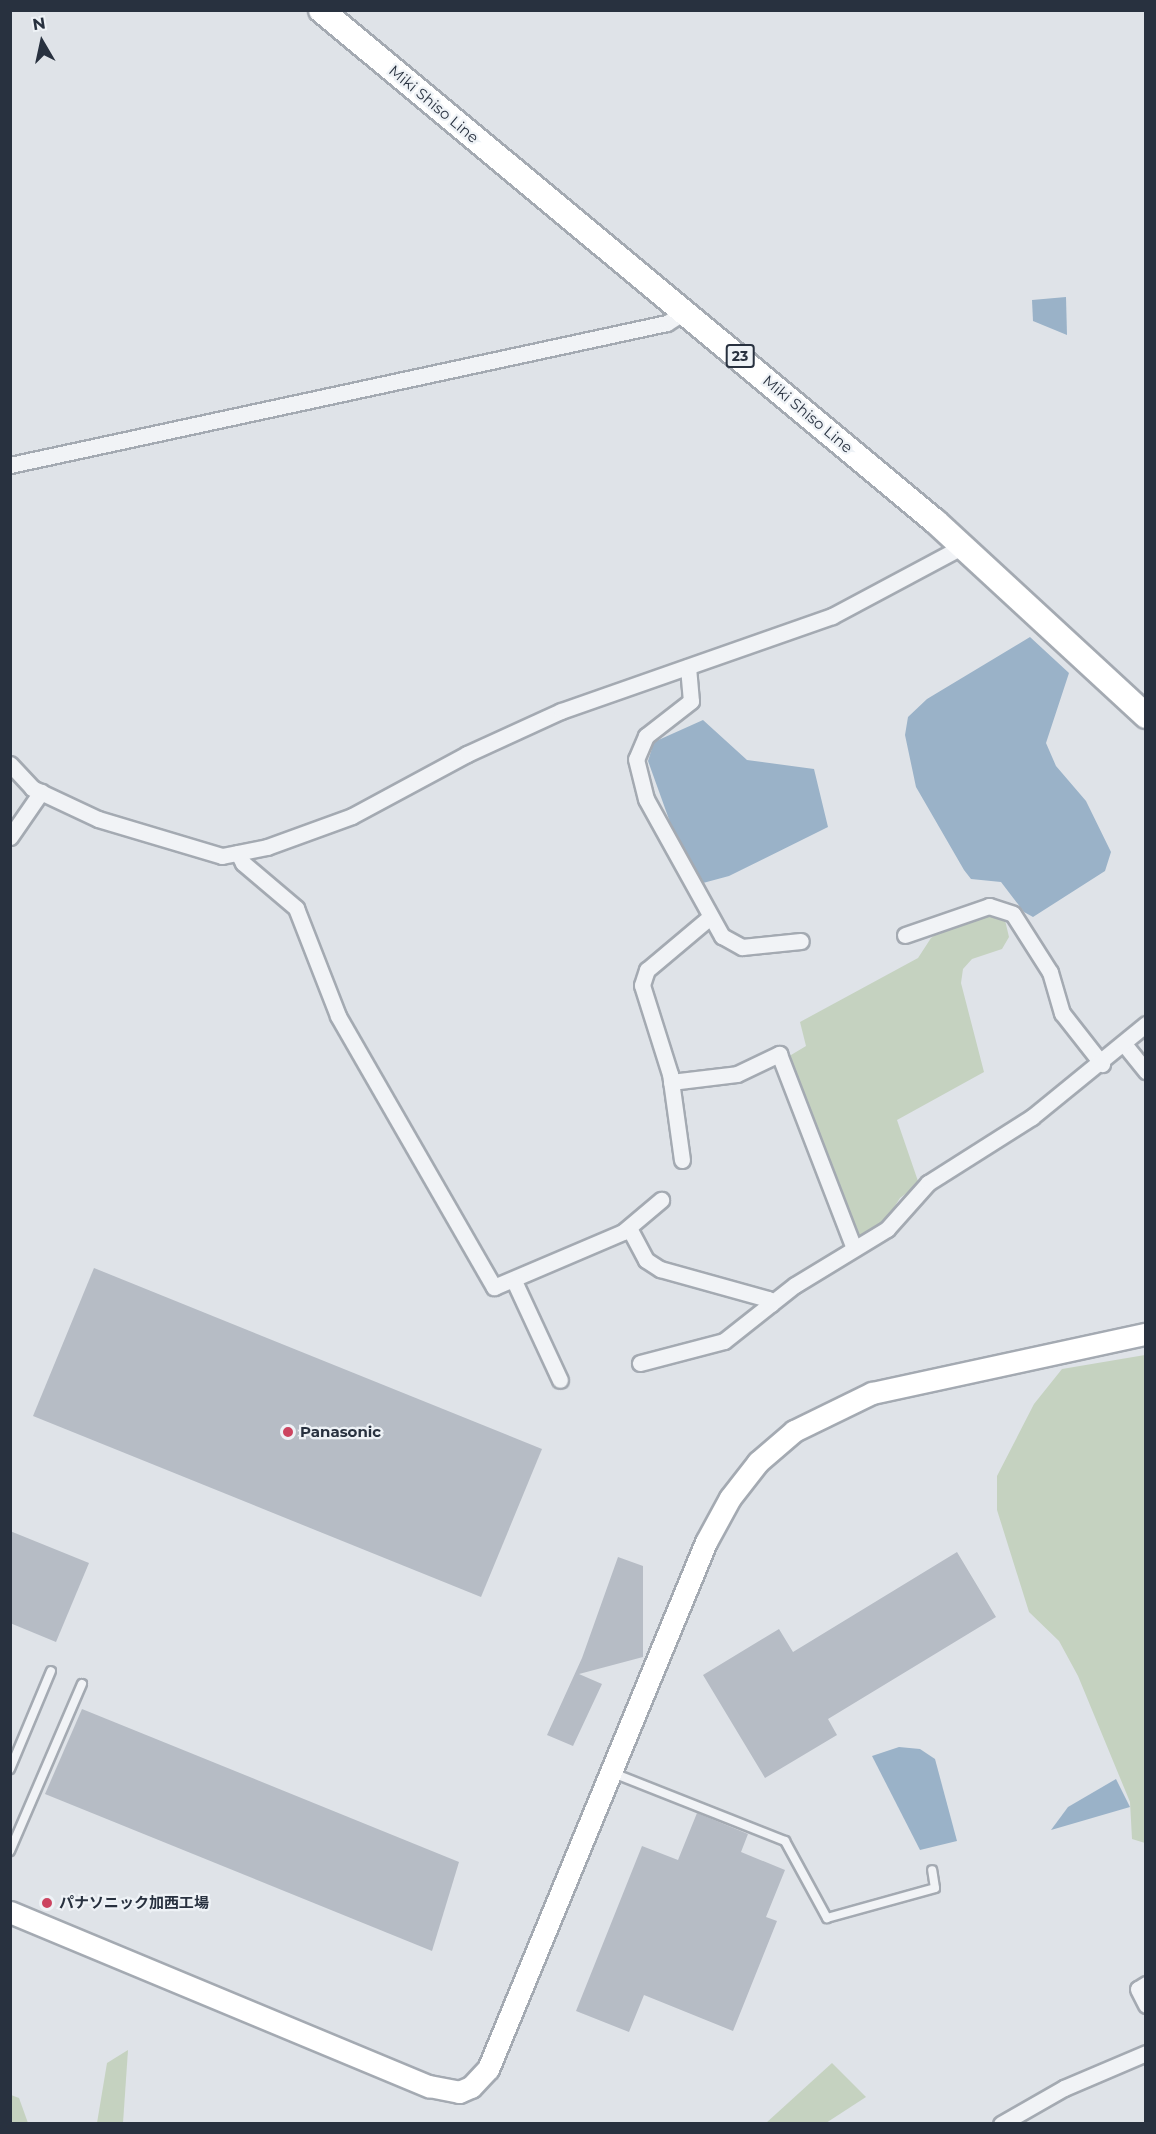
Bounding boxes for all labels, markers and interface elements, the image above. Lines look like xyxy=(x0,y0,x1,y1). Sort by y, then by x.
north arrow xyxy=(12,12,72,72)
text: N xyxy=(31,13,47,34)
street label: Miki Shiso Line xyxy=(386,61,482,147)
road number: 23 xyxy=(725,345,755,367)
street label: Miki Shiso Line xyxy=(760,371,856,457)
place label: Panasonic xyxy=(300,1423,381,1441)
marker: Panasonic xyxy=(281,1425,295,1439)
place label: パナソニック加西工場 xyxy=(59,1894,209,1912)
marker: パナソニック加西工場 xyxy=(40,1896,54,1910)

